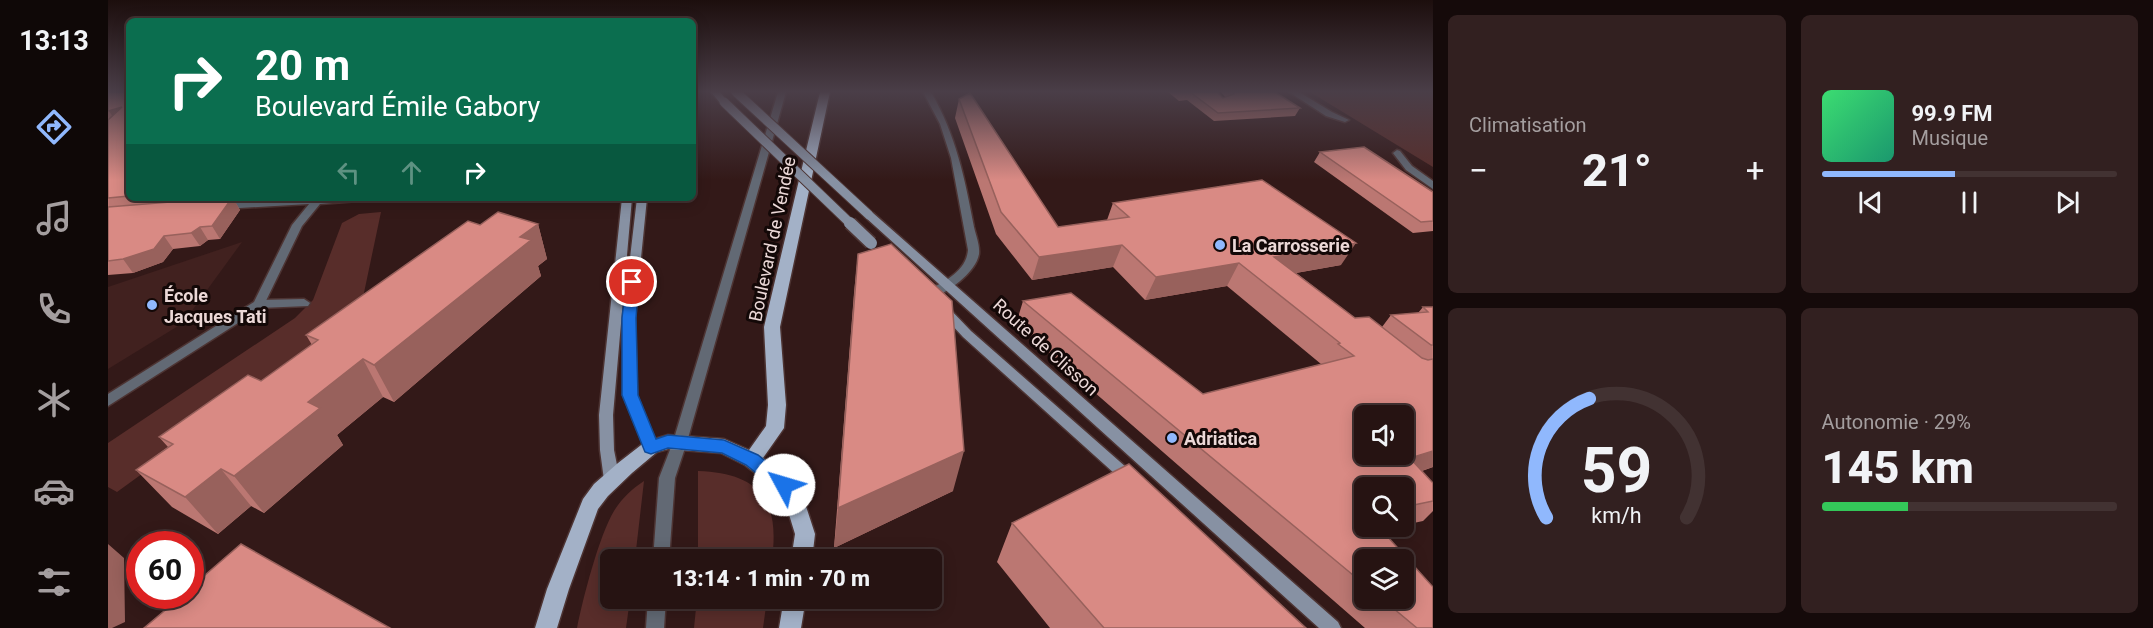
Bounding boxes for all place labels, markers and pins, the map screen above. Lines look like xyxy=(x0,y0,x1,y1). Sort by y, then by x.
place label: La Carrosserie xyxy=(1232,235,1350,256)
marker: La Carrosserie xyxy=(1213,238,1227,252)
pin xyxy=(606,256,657,307)
place label: École Jacques Tati xyxy=(164,285,267,327)
marker: École Jacques Tati xyxy=(145,298,159,312)
place label: Adriatica xyxy=(1184,428,1257,449)
marker: Adriatica xyxy=(1165,431,1179,445)

